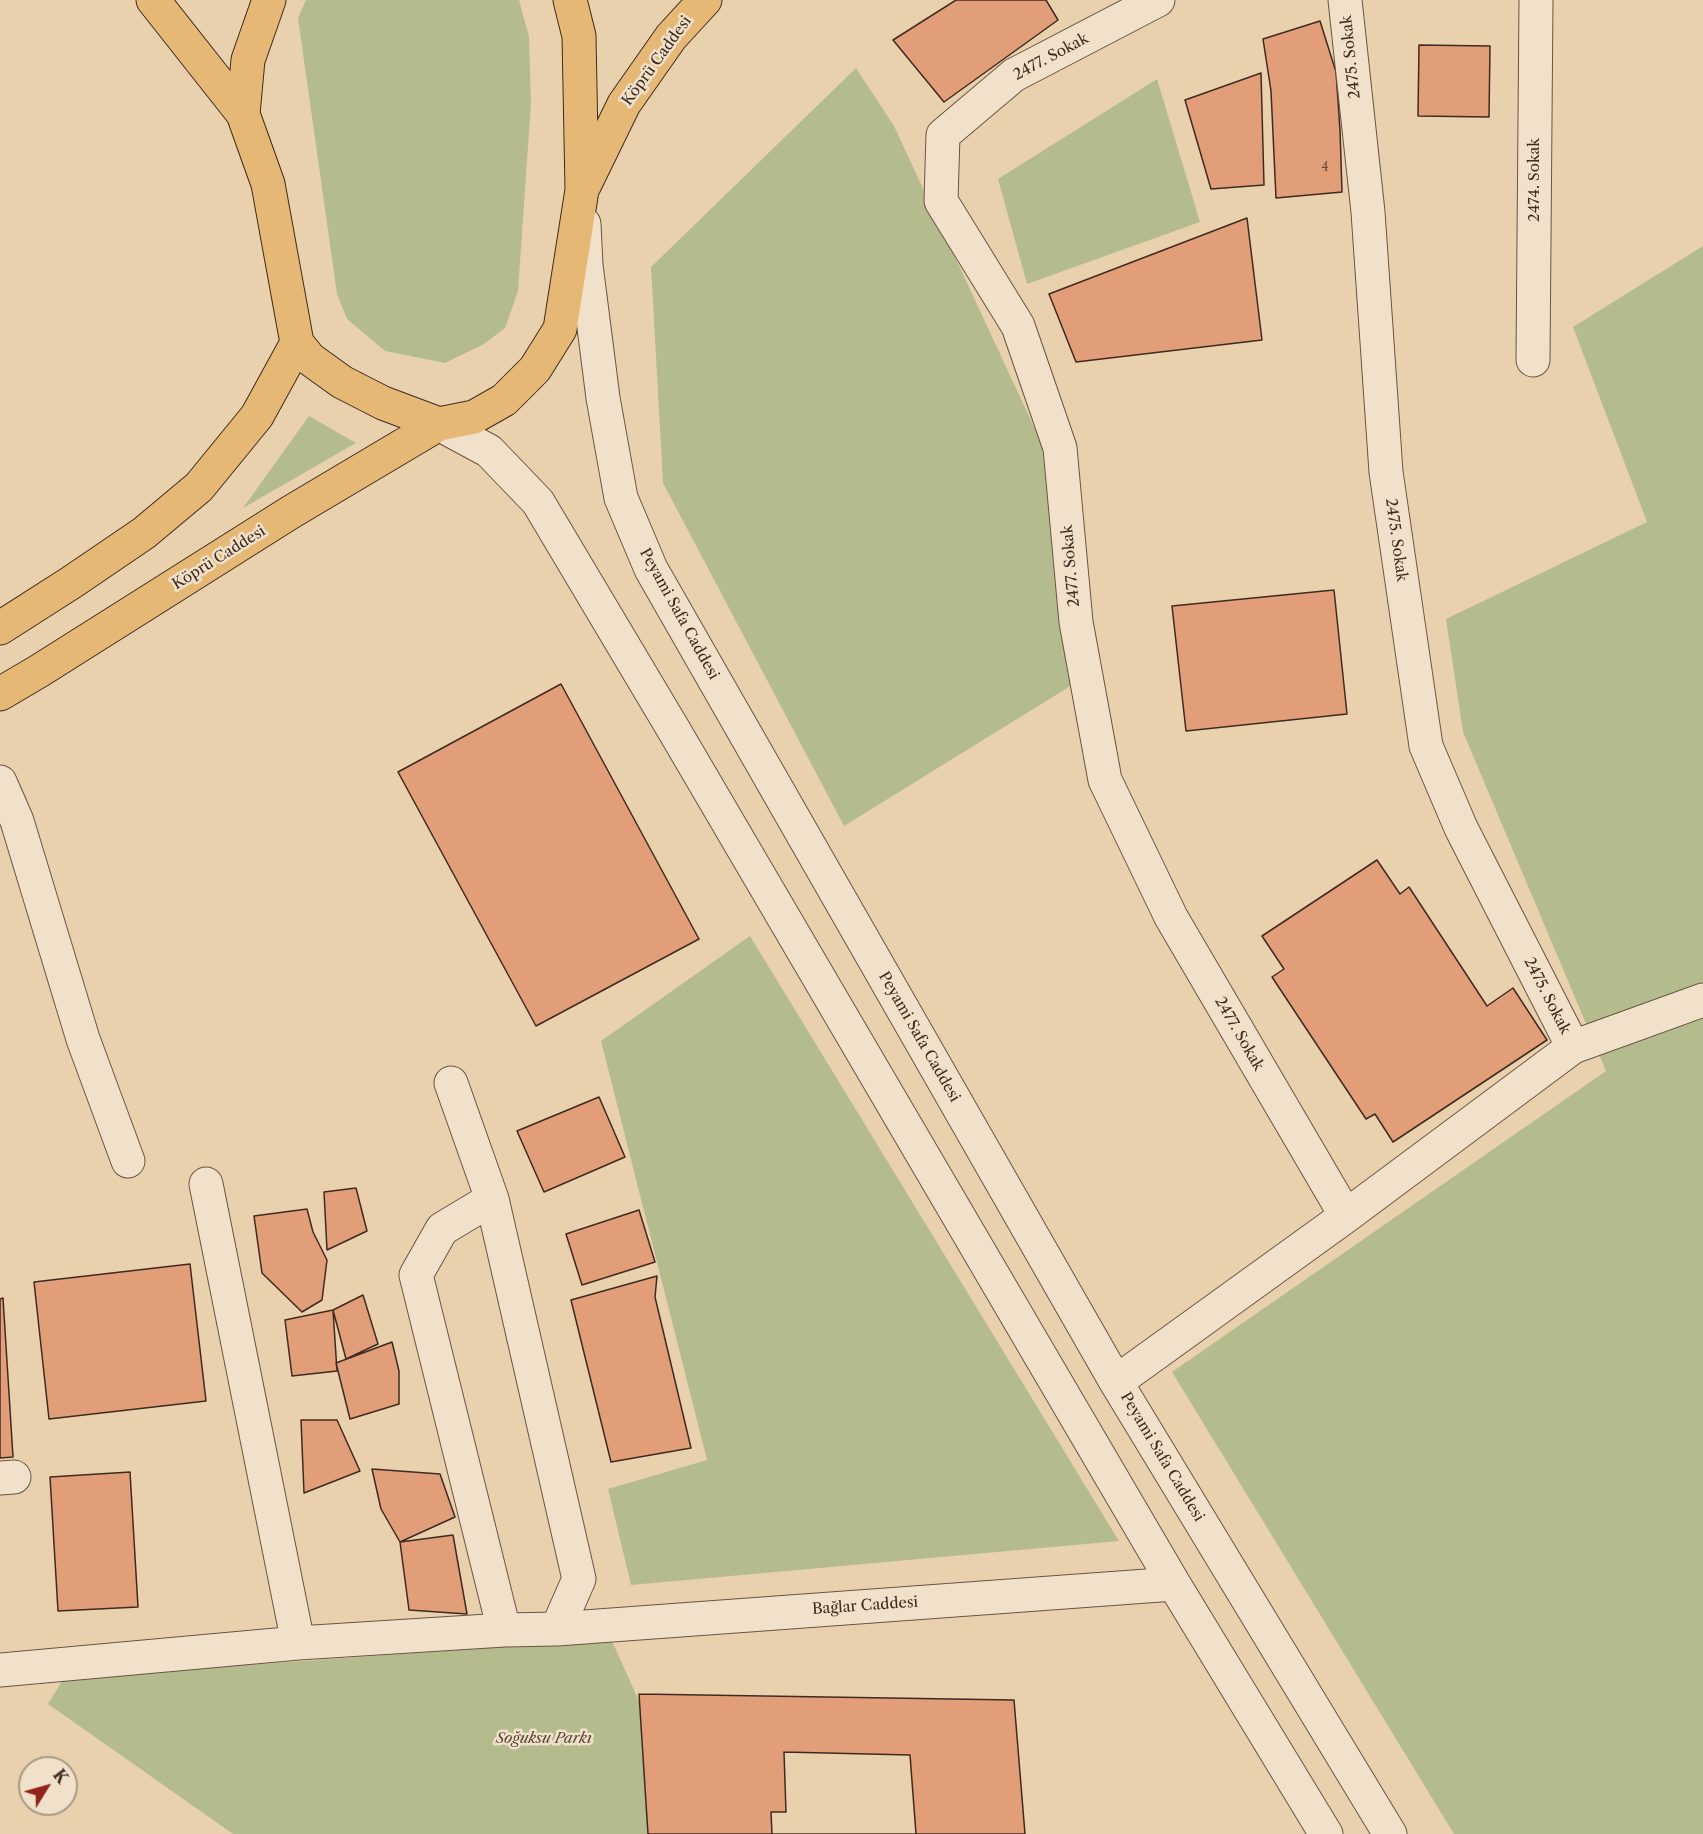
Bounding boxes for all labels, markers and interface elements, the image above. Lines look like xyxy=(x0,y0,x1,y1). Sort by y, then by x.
street label: Köprü Caddesi xyxy=(619,13,695,109)
street label: 2475. Sokak xyxy=(1338,14,1364,100)
street label: 2477. Sokak xyxy=(1010,30,1092,84)
street label: 2474. Sokak xyxy=(1526,138,1544,222)
house number: 4 xyxy=(1322,161,1328,175)
street label: 2475. Sokak xyxy=(1381,497,1411,583)
street label: Köprü Caddesi xyxy=(169,522,269,594)
street label: 2477. Sokak xyxy=(1058,524,1084,608)
street label: Peyami Safa Caddesi xyxy=(635,545,723,683)
street label: 2475. Sokak xyxy=(1520,955,1574,1037)
street label: Peyami Safa Caddesi xyxy=(874,969,964,1105)
street label: 2477. Sokak xyxy=(1211,994,1267,1074)
street label: Peyami Safa Caddesi xyxy=(1116,1389,1208,1525)
street label: Bağlar Caddesi xyxy=(811,1593,919,1619)
park label: Soğuksu Parkı xyxy=(496,1730,592,1748)
north arrow xyxy=(18,1756,78,1816)
text: K xyxy=(49,1765,73,1787)

